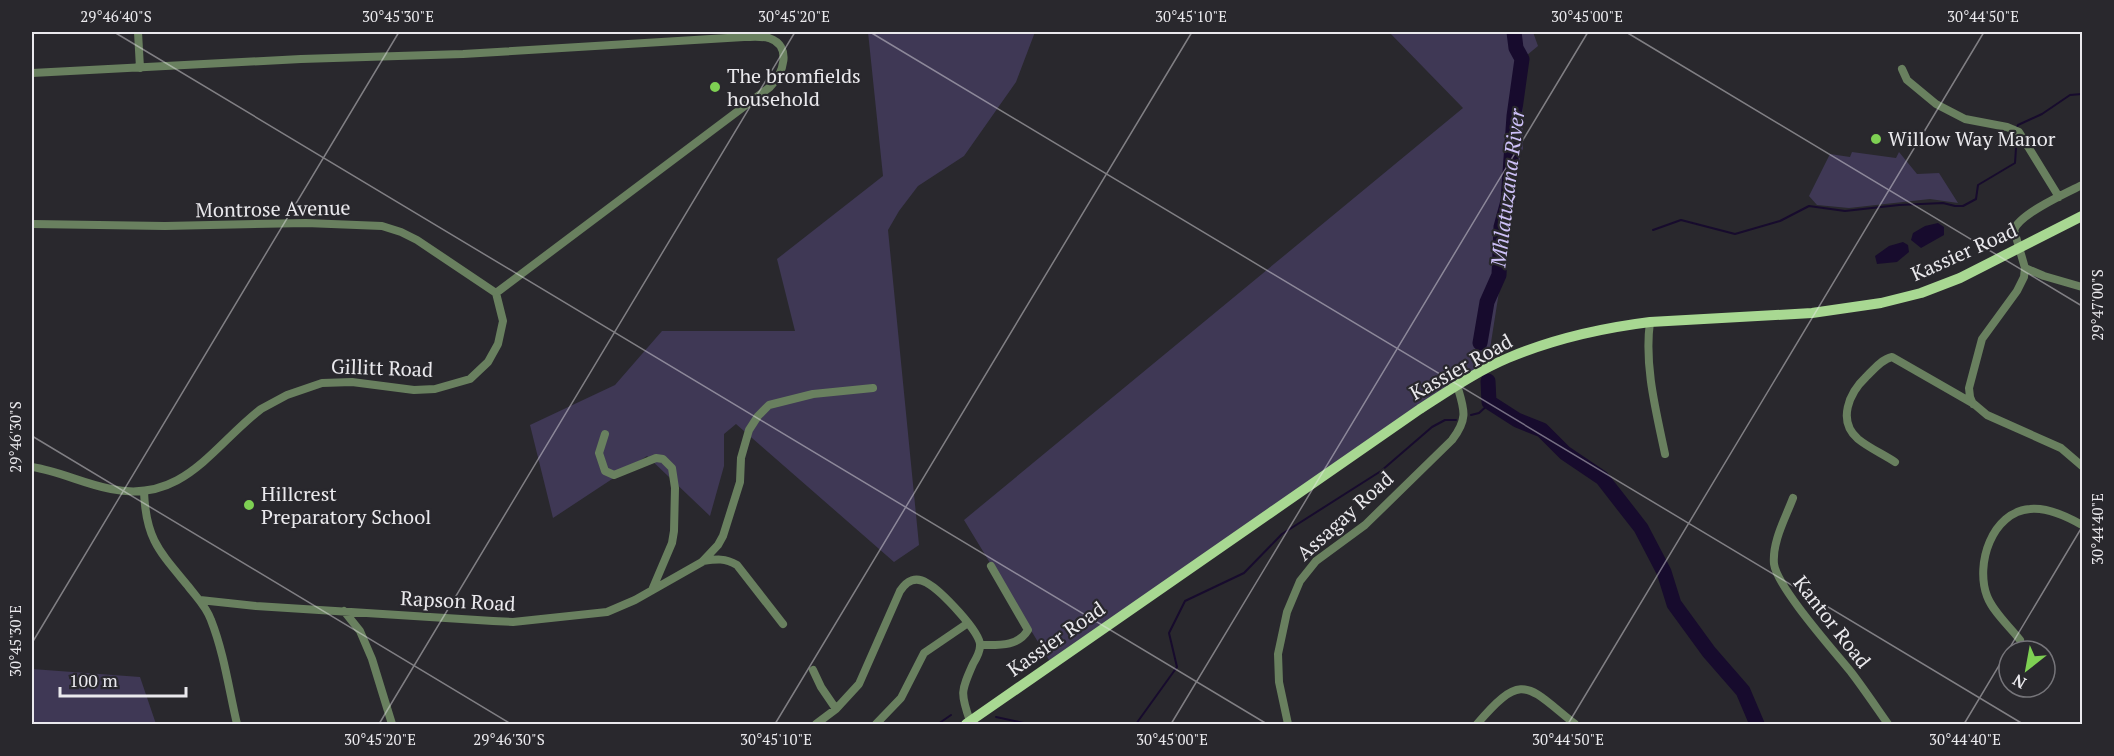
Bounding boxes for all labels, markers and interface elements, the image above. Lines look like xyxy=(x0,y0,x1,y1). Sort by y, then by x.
text: 29°46'40"S xyxy=(80,6,152,26)
text: 30°45'30"E xyxy=(362,6,434,26)
text: 30°45'20"E xyxy=(758,6,830,26)
text: 30°45'10"E xyxy=(1155,6,1227,26)
text: 30°45'00"E xyxy=(1551,6,1623,26)
text: 30°44'50"E xyxy=(1947,6,2019,26)
place label: The bromfields household xyxy=(727,62,861,112)
marker: The bromfields household xyxy=(708,80,722,94)
water label: Mhlatuzana River xyxy=(1483,106,1531,269)
place label: Willow Way Manor xyxy=(1888,125,2056,152)
marker: Willow Way Manor xyxy=(1869,132,1883,146)
street label: Montrose Avenue xyxy=(195,194,351,223)
street label: Kassier Road xyxy=(1906,216,2021,287)
text: 29°47'00"S xyxy=(2087,269,2107,341)
street label: Kassier Road xyxy=(1405,327,1517,406)
street label: Gillitt Road xyxy=(331,352,434,383)
text: 29°46'30"S xyxy=(5,401,25,473)
street label: Assagay Road xyxy=(1291,465,1399,566)
place label: Hillcrest Preparatory School xyxy=(261,480,431,530)
text: 30°44'40"E xyxy=(2087,493,2107,565)
marker: Hillcrest Preparatory School xyxy=(242,498,256,512)
street label: Kantor Road xyxy=(1788,570,1877,674)
street label: Rapson Road xyxy=(400,584,516,617)
street label: Kassier Road xyxy=(1001,595,1110,682)
text: 30°45'30"E xyxy=(5,605,25,677)
north arrow xyxy=(1997,639,2057,699)
scale bar xyxy=(60,660,186,698)
text: 100 m xyxy=(69,668,118,692)
text: N xyxy=(2008,669,2030,694)
text: 30°45'20"E xyxy=(344,729,416,749)
text: 29°46'30"S xyxy=(473,729,545,749)
text: 30°45'10"E xyxy=(740,729,812,749)
text: 30°45'00"E xyxy=(1136,729,1208,749)
text: 30°44'50"E xyxy=(1532,729,1604,749)
text: 30°44'40"E xyxy=(1929,729,2001,749)

